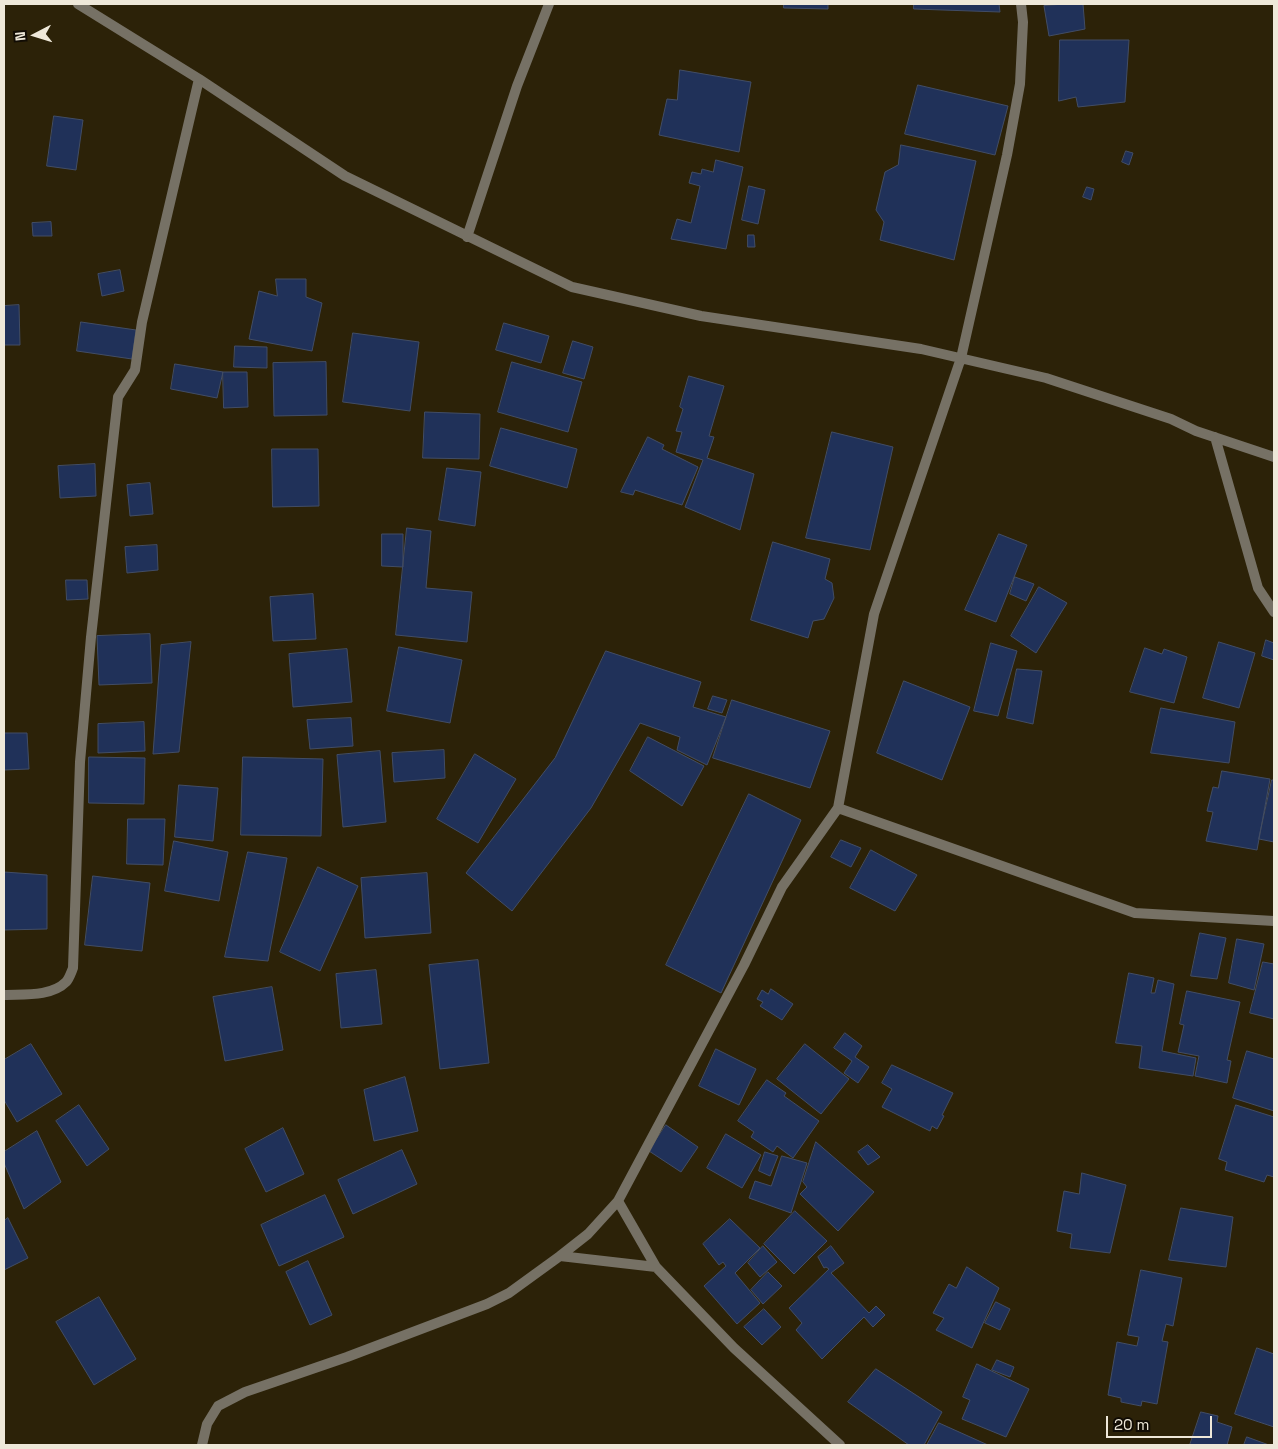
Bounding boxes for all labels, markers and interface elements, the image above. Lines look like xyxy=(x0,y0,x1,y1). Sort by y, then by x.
north arrow xyxy=(10,10,60,60)
text: N xyxy=(11,31,29,42)
scale bar xyxy=(1108,1406,1214,1438)
text: 20 m xyxy=(1114,1415,1149,1434)

